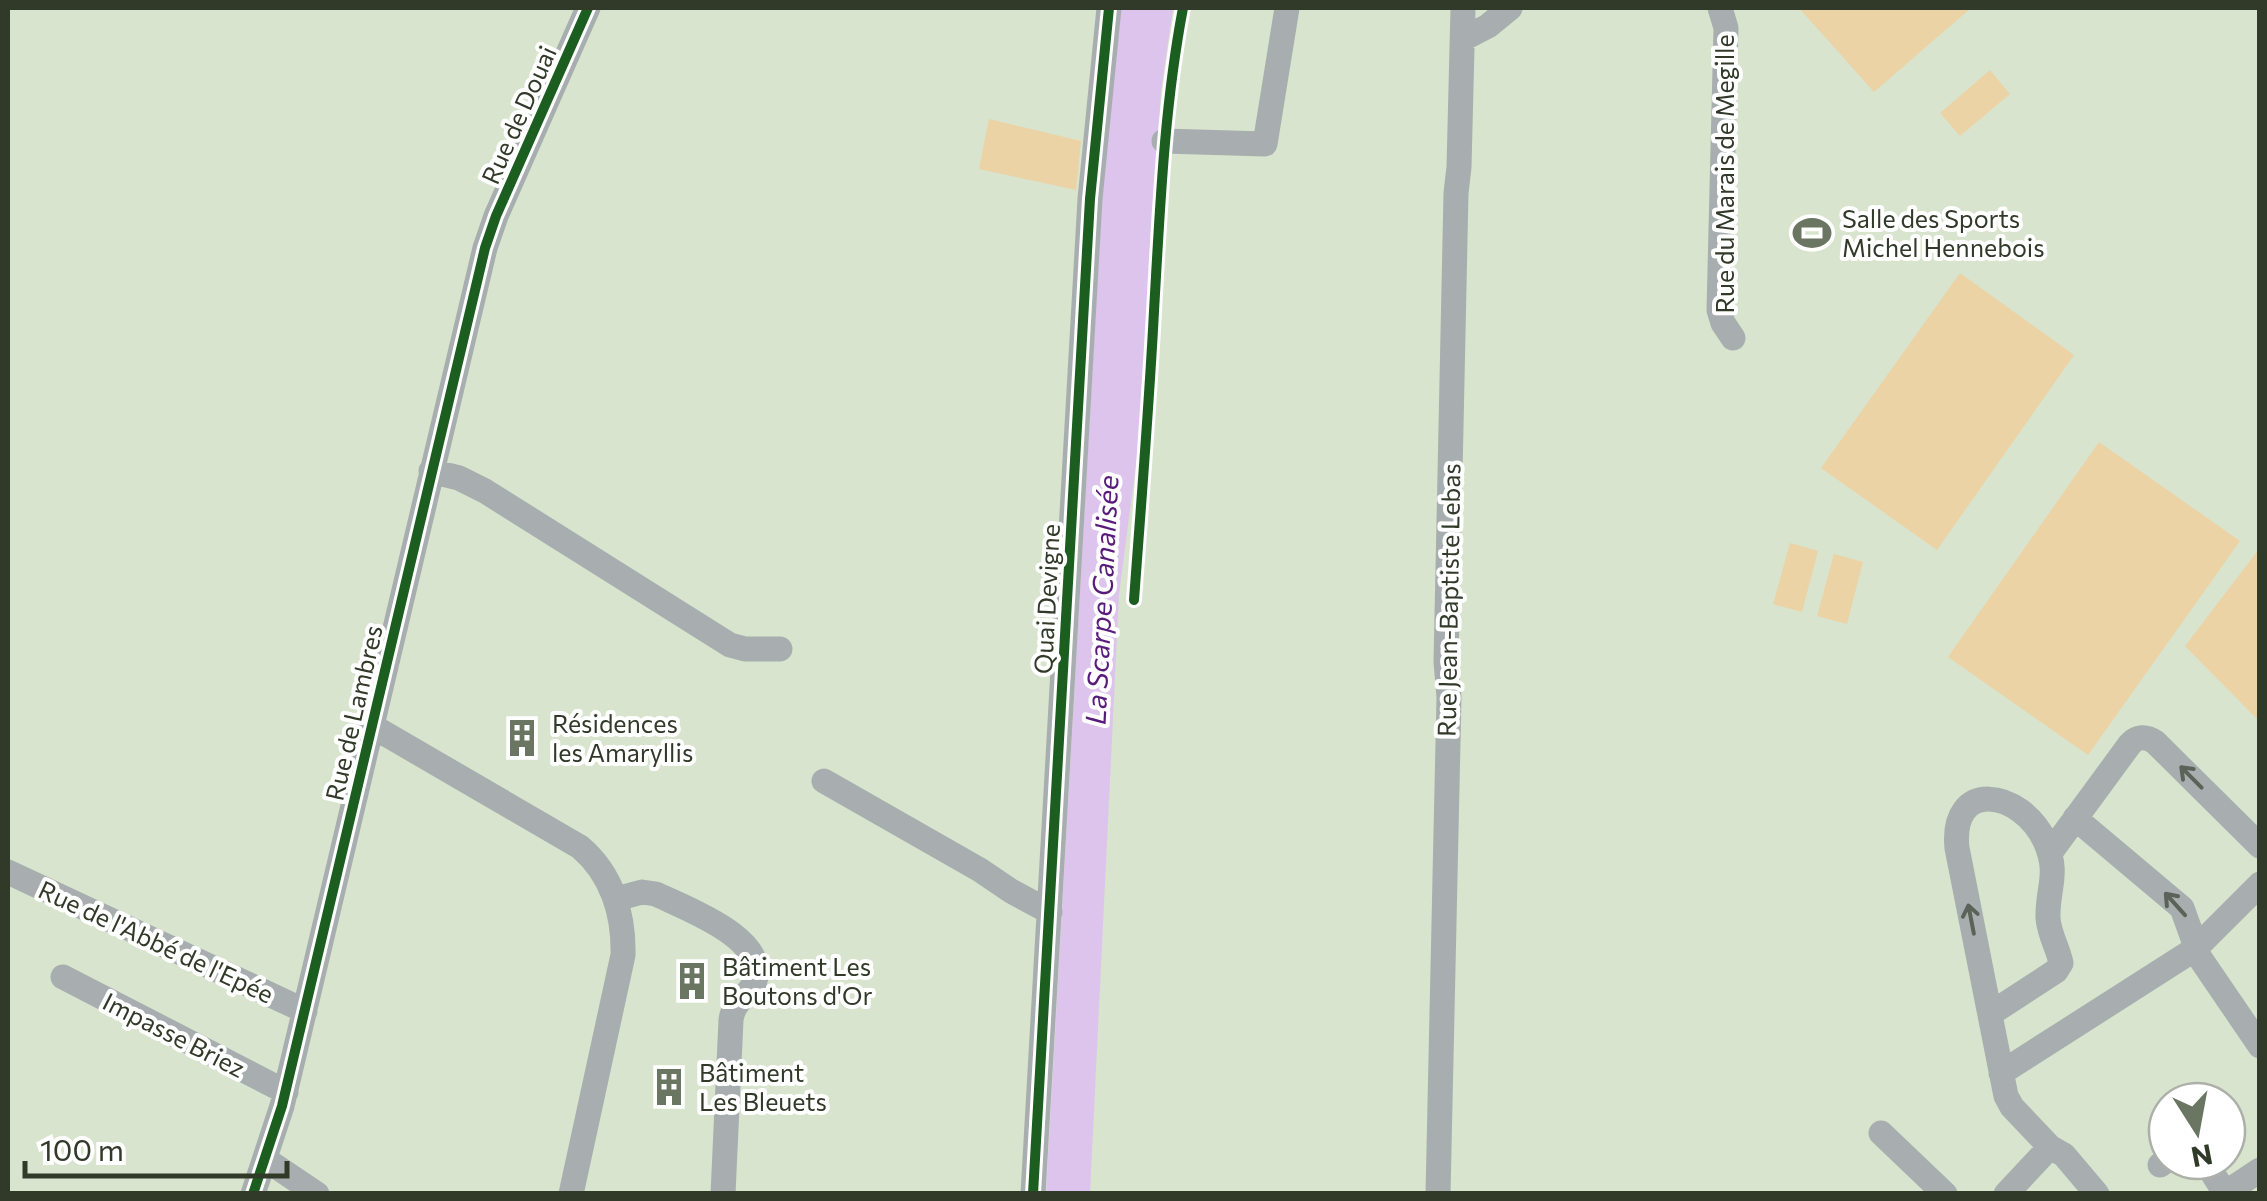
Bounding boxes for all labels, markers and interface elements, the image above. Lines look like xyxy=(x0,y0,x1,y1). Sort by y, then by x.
street label: Rue du Marais de Megille xyxy=(1709,34,1739,314)
street label: Rue de Douai xyxy=(474,41,562,188)
place label: Salle des Sports Michel Hennebois xyxy=(1842,203,2045,262)
sports icon: Salle des Sports Michel Hennebois xyxy=(1791,212,1833,254)
street label: Rue Jean-Baptiste Lebas xyxy=(1431,463,1465,737)
water label: La Scarpe Canalisée xyxy=(1077,474,1125,726)
street label: Quai Devigne xyxy=(1027,523,1065,675)
street label: Rue de Lambres xyxy=(318,622,388,803)
place label: Résidences les Amaryllis xyxy=(552,708,693,767)
building icon: Résidences les Amaryllis xyxy=(501,717,543,759)
one-way arrow xyxy=(2179,765,2203,789)
street label: Rue de l'Abbé de l'Epée xyxy=(34,873,279,1009)
one-way arrow xyxy=(2163,892,2187,918)
one-way arrow xyxy=(1960,904,1979,936)
place label: Bâtiment Les Boutons d'Or xyxy=(722,951,872,1010)
building icon: Bâtiment Les Boutons d'Or xyxy=(671,960,713,1002)
street label: Impasse Briez xyxy=(98,985,251,1083)
place label: Bâtiment Les Bleuets xyxy=(699,1057,827,1116)
building icon: Bâtiment Les Bleuets xyxy=(648,1066,690,1108)
north arrow xyxy=(2147,1081,2247,1181)
scale bar xyxy=(25,1116,288,1178)
text: 100 m xyxy=(40,1130,124,1167)
text: N xyxy=(2188,1138,2216,1175)

